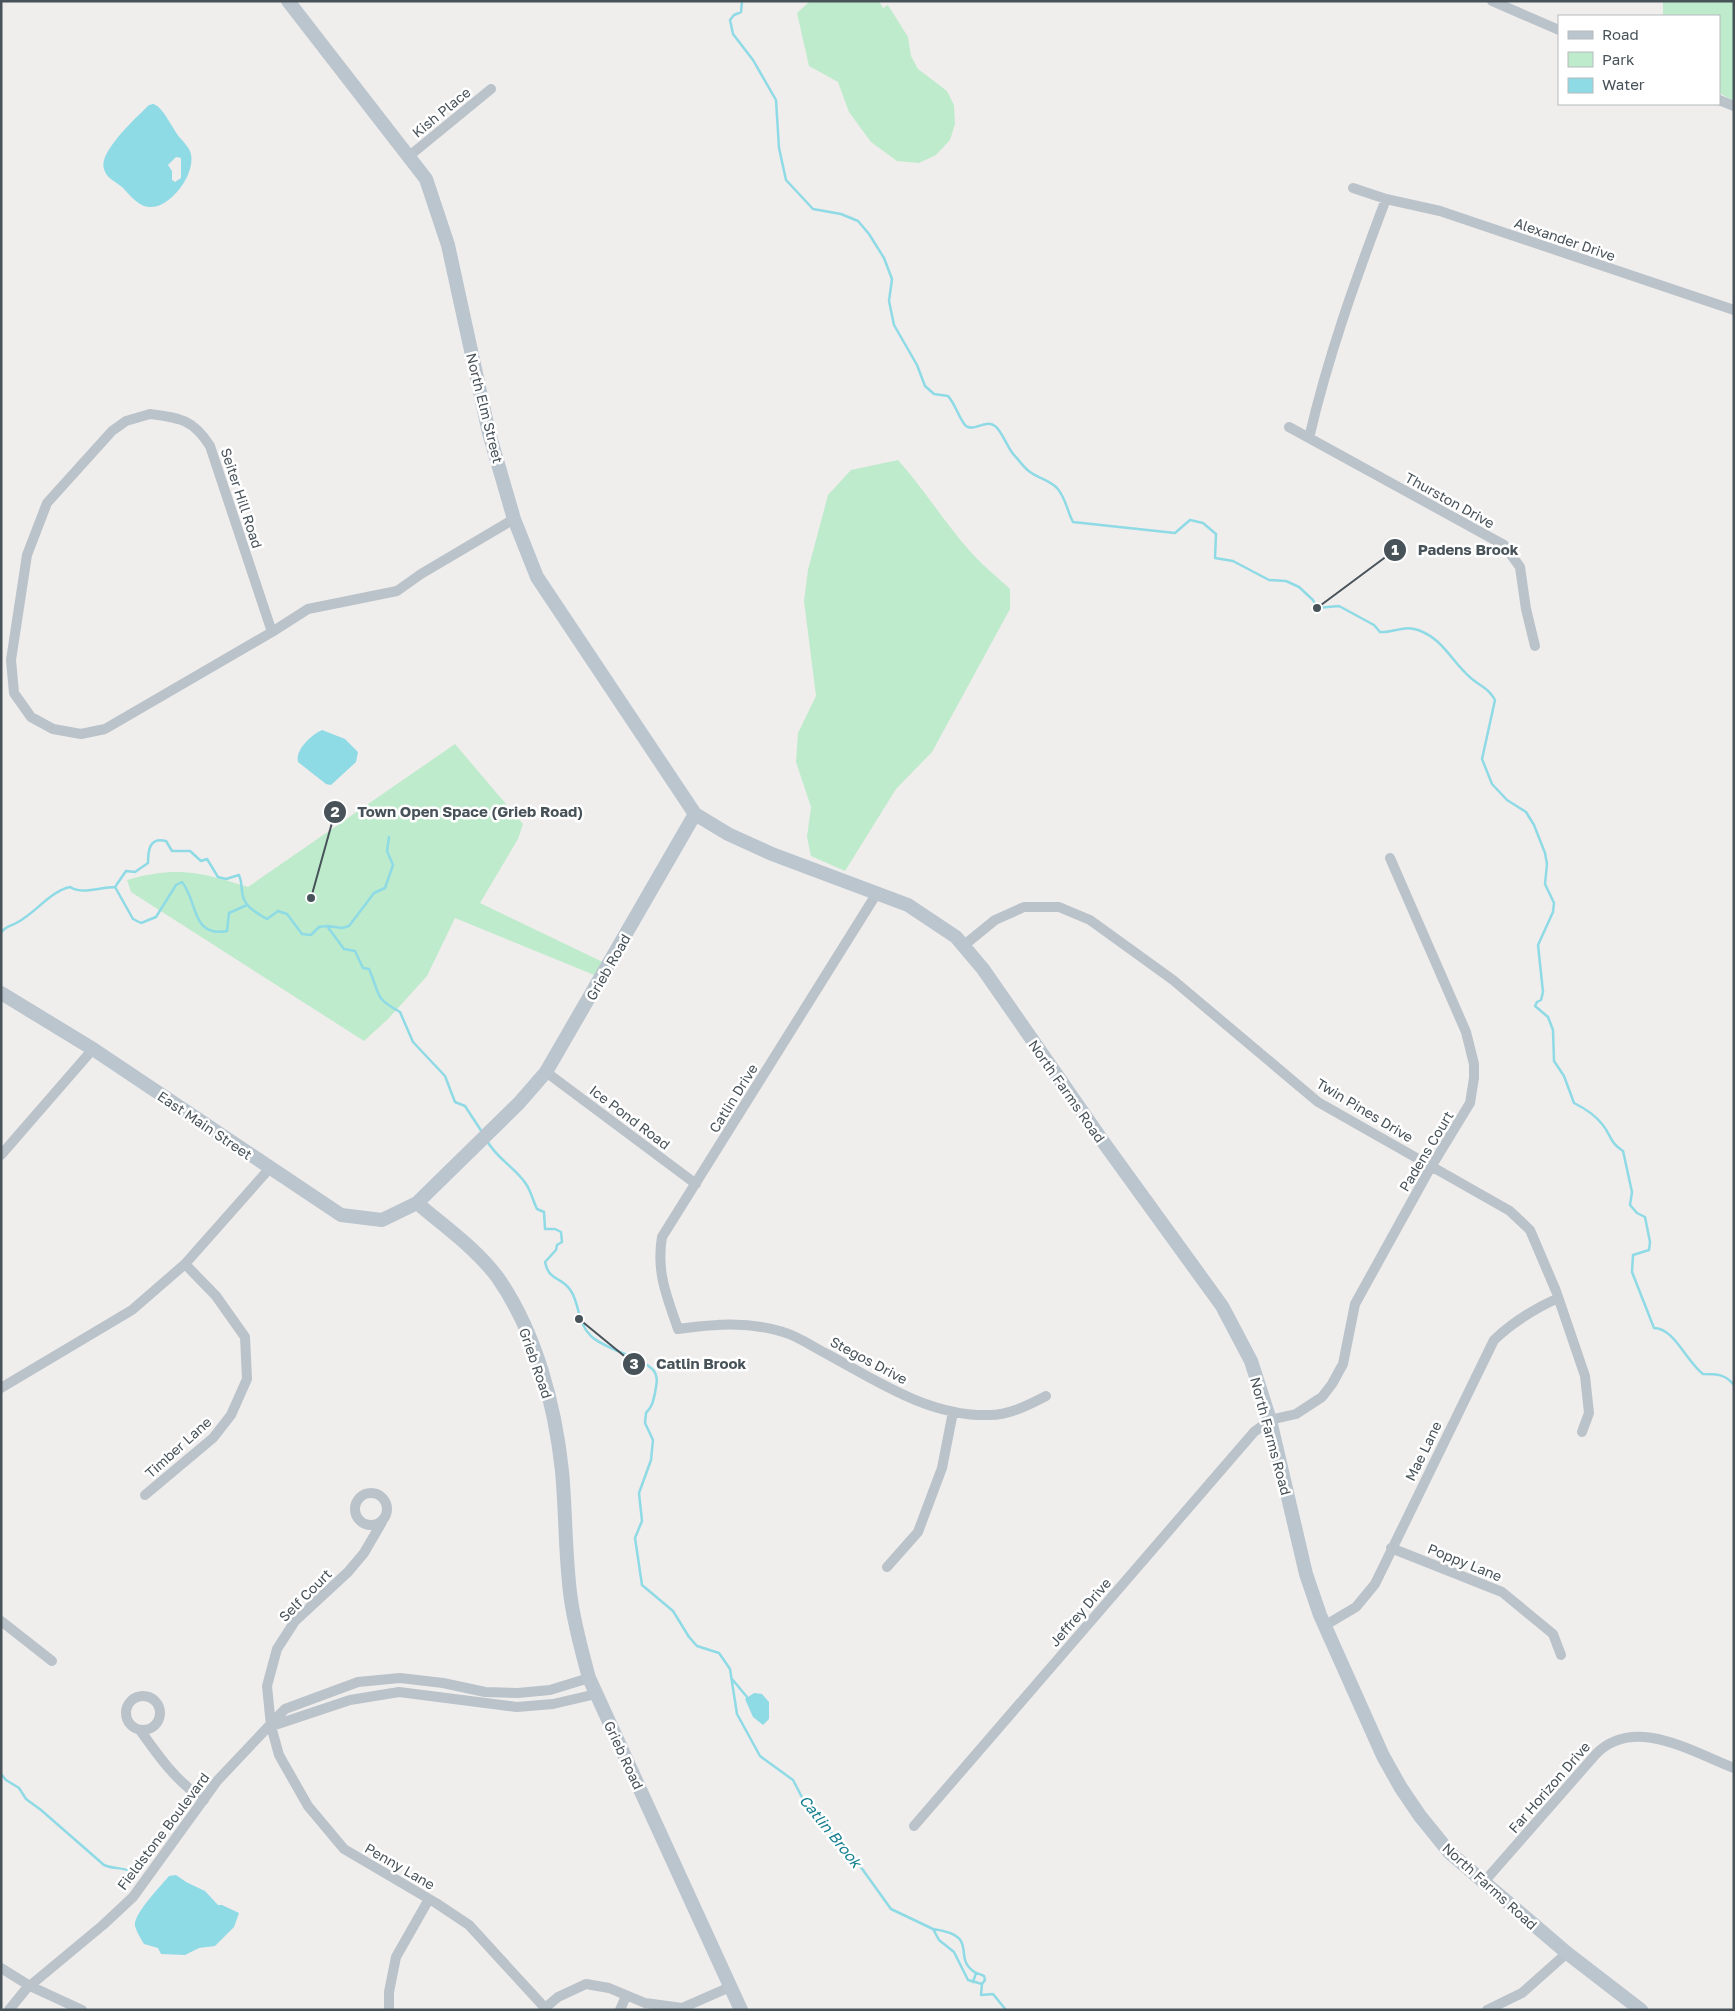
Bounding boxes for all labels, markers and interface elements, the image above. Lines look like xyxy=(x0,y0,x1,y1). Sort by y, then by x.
legend xyxy=(1558,15,1720,105)
text: Road xyxy=(1602,25,1639,43)
text: Park xyxy=(1602,50,1635,68)
text: Water xyxy=(1602,75,1645,93)
street label: Kish Place xyxy=(408,83,474,141)
street label: Alexander Drive xyxy=(1512,214,1618,264)
street label: North Elm Street xyxy=(463,351,507,465)
street label: Seiter Hill Road xyxy=(218,446,266,550)
street label: Thurston Drive xyxy=(1402,468,1498,532)
callout: Padens Brook xyxy=(1382,535,1528,565)
text: 1 xyxy=(1391,540,1399,558)
text: Padens Brook xyxy=(1418,540,1519,558)
callout: Town Open Space (Grieb Road) xyxy=(322,797,593,827)
text: 2 xyxy=(330,802,340,820)
text: Town Open Space (Grieb Road) xyxy=(357,802,583,820)
street label: Grieb Road xyxy=(582,931,634,1003)
street label: North Farms Road xyxy=(1025,1036,1109,1146)
street label: Catlin Drive xyxy=(705,1060,761,1136)
street label: Twin Pines Drive xyxy=(1314,1074,1416,1146)
street label: Ice Pond Road xyxy=(587,1081,673,1153)
street label: East Main Street xyxy=(155,1087,255,1163)
street label: Padens Court xyxy=(1395,1108,1457,1194)
street label: Grieb Road xyxy=(516,1325,556,1401)
street label: Stegos Drive xyxy=(827,1333,911,1387)
callout: Catlin Brook xyxy=(621,1349,757,1379)
text: 3 xyxy=(629,1354,639,1372)
text: Catlin Brook xyxy=(656,1354,746,1372)
street label: North Farms Road xyxy=(1247,1375,1295,1497)
street label: Timber Lane xyxy=(141,1413,215,1481)
street label: Mae Lane xyxy=(1401,1418,1445,1484)
street label: Poppy Lane xyxy=(1425,1539,1505,1585)
street label: Self Court xyxy=(275,1565,335,1625)
street label: Jeffrey Drive xyxy=(1046,1574,1114,1650)
street label: Grieb Road xyxy=(601,1718,647,1792)
street label: Far Horizon Drive xyxy=(1505,1738,1593,1836)
street label: Fieldstone Boulevard xyxy=(113,1769,213,1893)
water label: Catlin Brook xyxy=(796,1791,867,1872)
street label: Penny Lane xyxy=(362,1839,438,1893)
street label: North Farms Road xyxy=(1439,1839,1541,1933)

